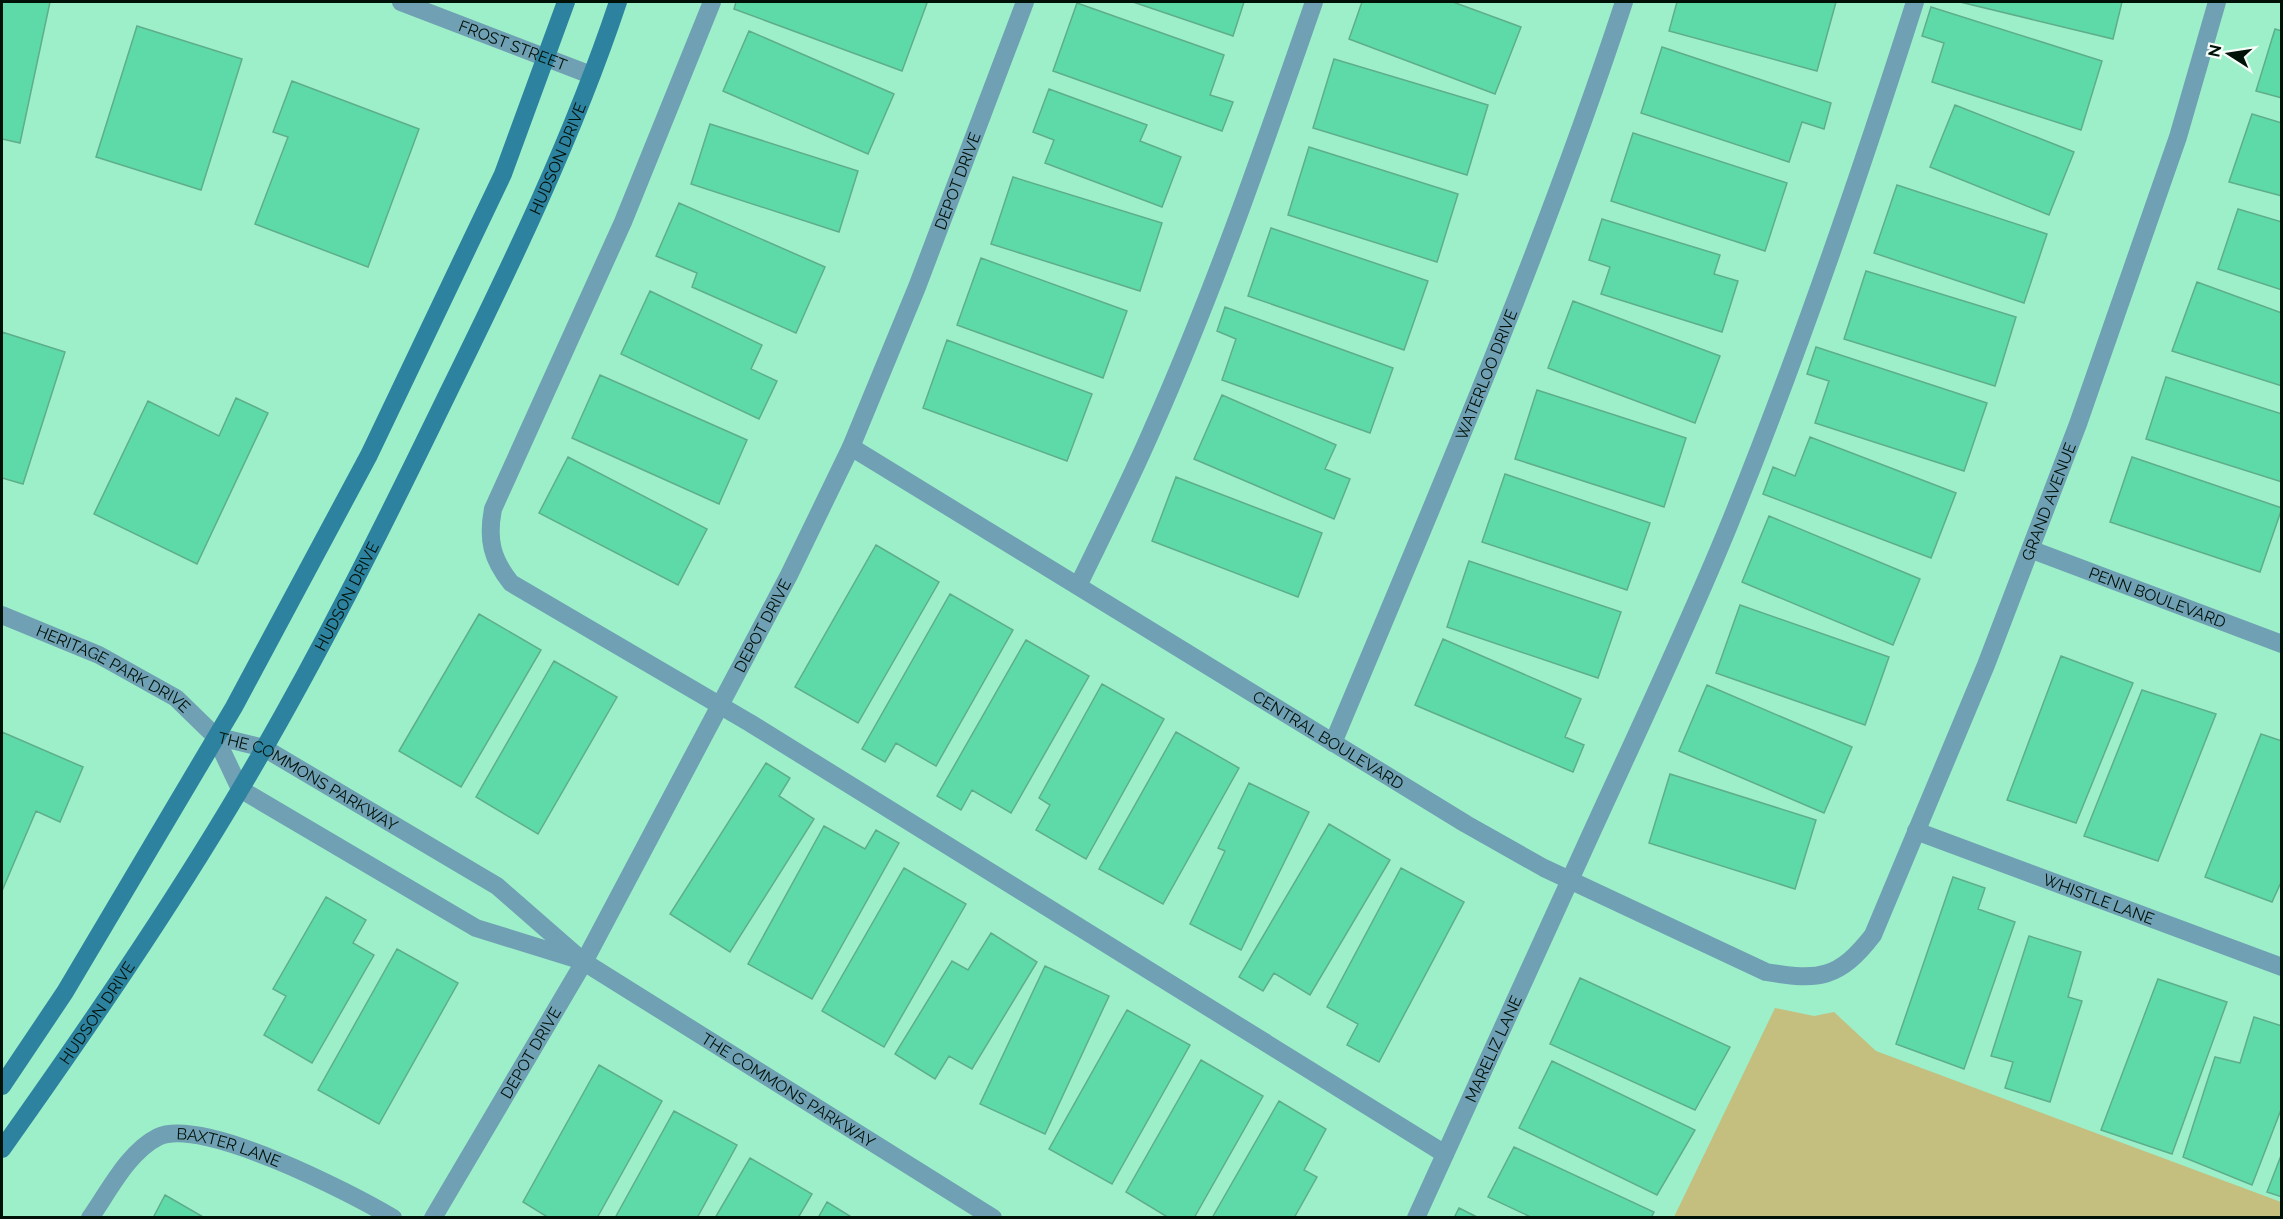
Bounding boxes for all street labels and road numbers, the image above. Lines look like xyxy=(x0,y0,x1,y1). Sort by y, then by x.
street label: FROST STREET xyxy=(456,16,570,75)
street label: HUDSON DRIVE xyxy=(525,100,590,218)
street label: DEPOT DRIVE xyxy=(931,129,985,232)
street label: WATERLOO DRIVE xyxy=(1452,306,1521,443)
street label: GRAND AVENUE xyxy=(2018,440,2080,563)
street label: HUDSON DRIVE xyxy=(311,539,383,654)
street label: PENN BOULEVARD xyxy=(2086,563,2228,632)
street label: DEPOT DRIVE xyxy=(730,576,795,676)
street label: HERITAGE PARK DRIVE xyxy=(34,621,194,717)
street label: CENTRAL BOULEVARD xyxy=(1249,687,1407,794)
street label: THE COMMONS PARKWAY xyxy=(216,728,402,835)
street label: WHISTLE LANE xyxy=(2040,870,2157,929)
street label: HUDSON DRIVE xyxy=(56,958,139,1068)
street label: MARELIZ LANE xyxy=(1461,993,1526,1105)
street label: DEPOT DRIVE xyxy=(497,1004,565,1102)
street label: THE COMMONS PARKWAY xyxy=(698,1029,879,1152)
street label: BAXTER LANE xyxy=(176,1124,284,1171)

